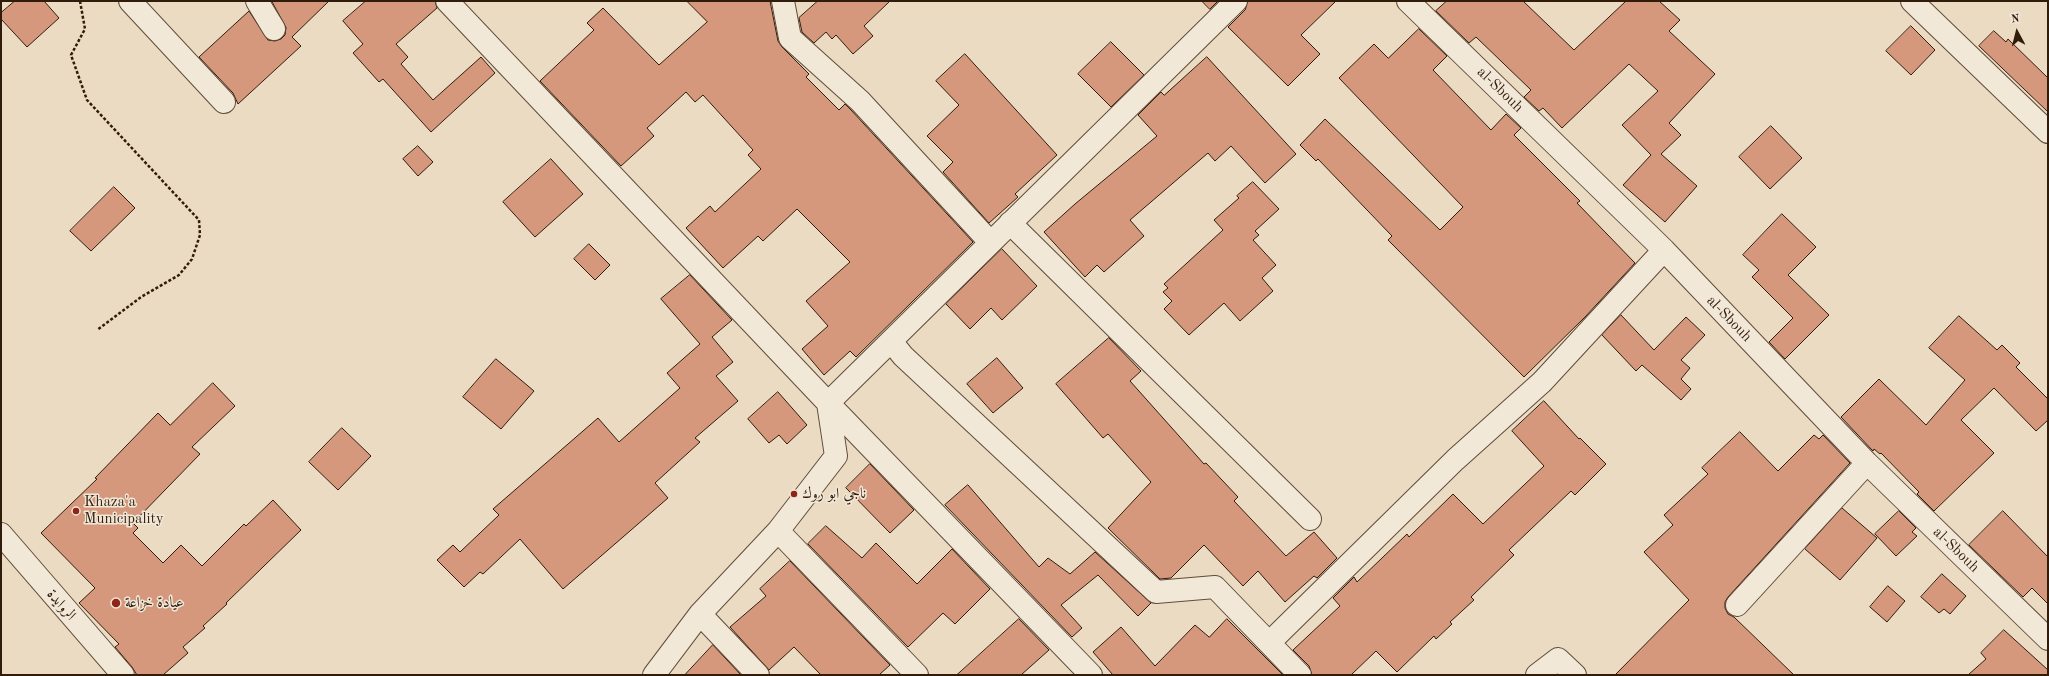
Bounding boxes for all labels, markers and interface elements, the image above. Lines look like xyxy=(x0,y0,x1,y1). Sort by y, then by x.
north arrow xyxy=(1997,12,2037,52)
text: N xyxy=(2011,14,2020,26)
street label: al-Sbouh xyxy=(1473,64,1527,116)
street label: al-Sbouh xyxy=(1703,292,1755,346)
place label: ناجي ابو روك xyxy=(802,485,866,503)
marker: ناجي ابو روك xyxy=(789,489,799,499)
place label: Khaza'a Municipality xyxy=(84,493,164,528)
marker: Khaza'a Municipality xyxy=(71,506,81,516)
street label: al-Sbouh xyxy=(1929,524,1983,576)
street label: الروايدة xyxy=(43,586,79,624)
place label: عيادة خزاعة xyxy=(125,594,184,612)
marker: عيادة خزاعة xyxy=(110,597,122,609)

